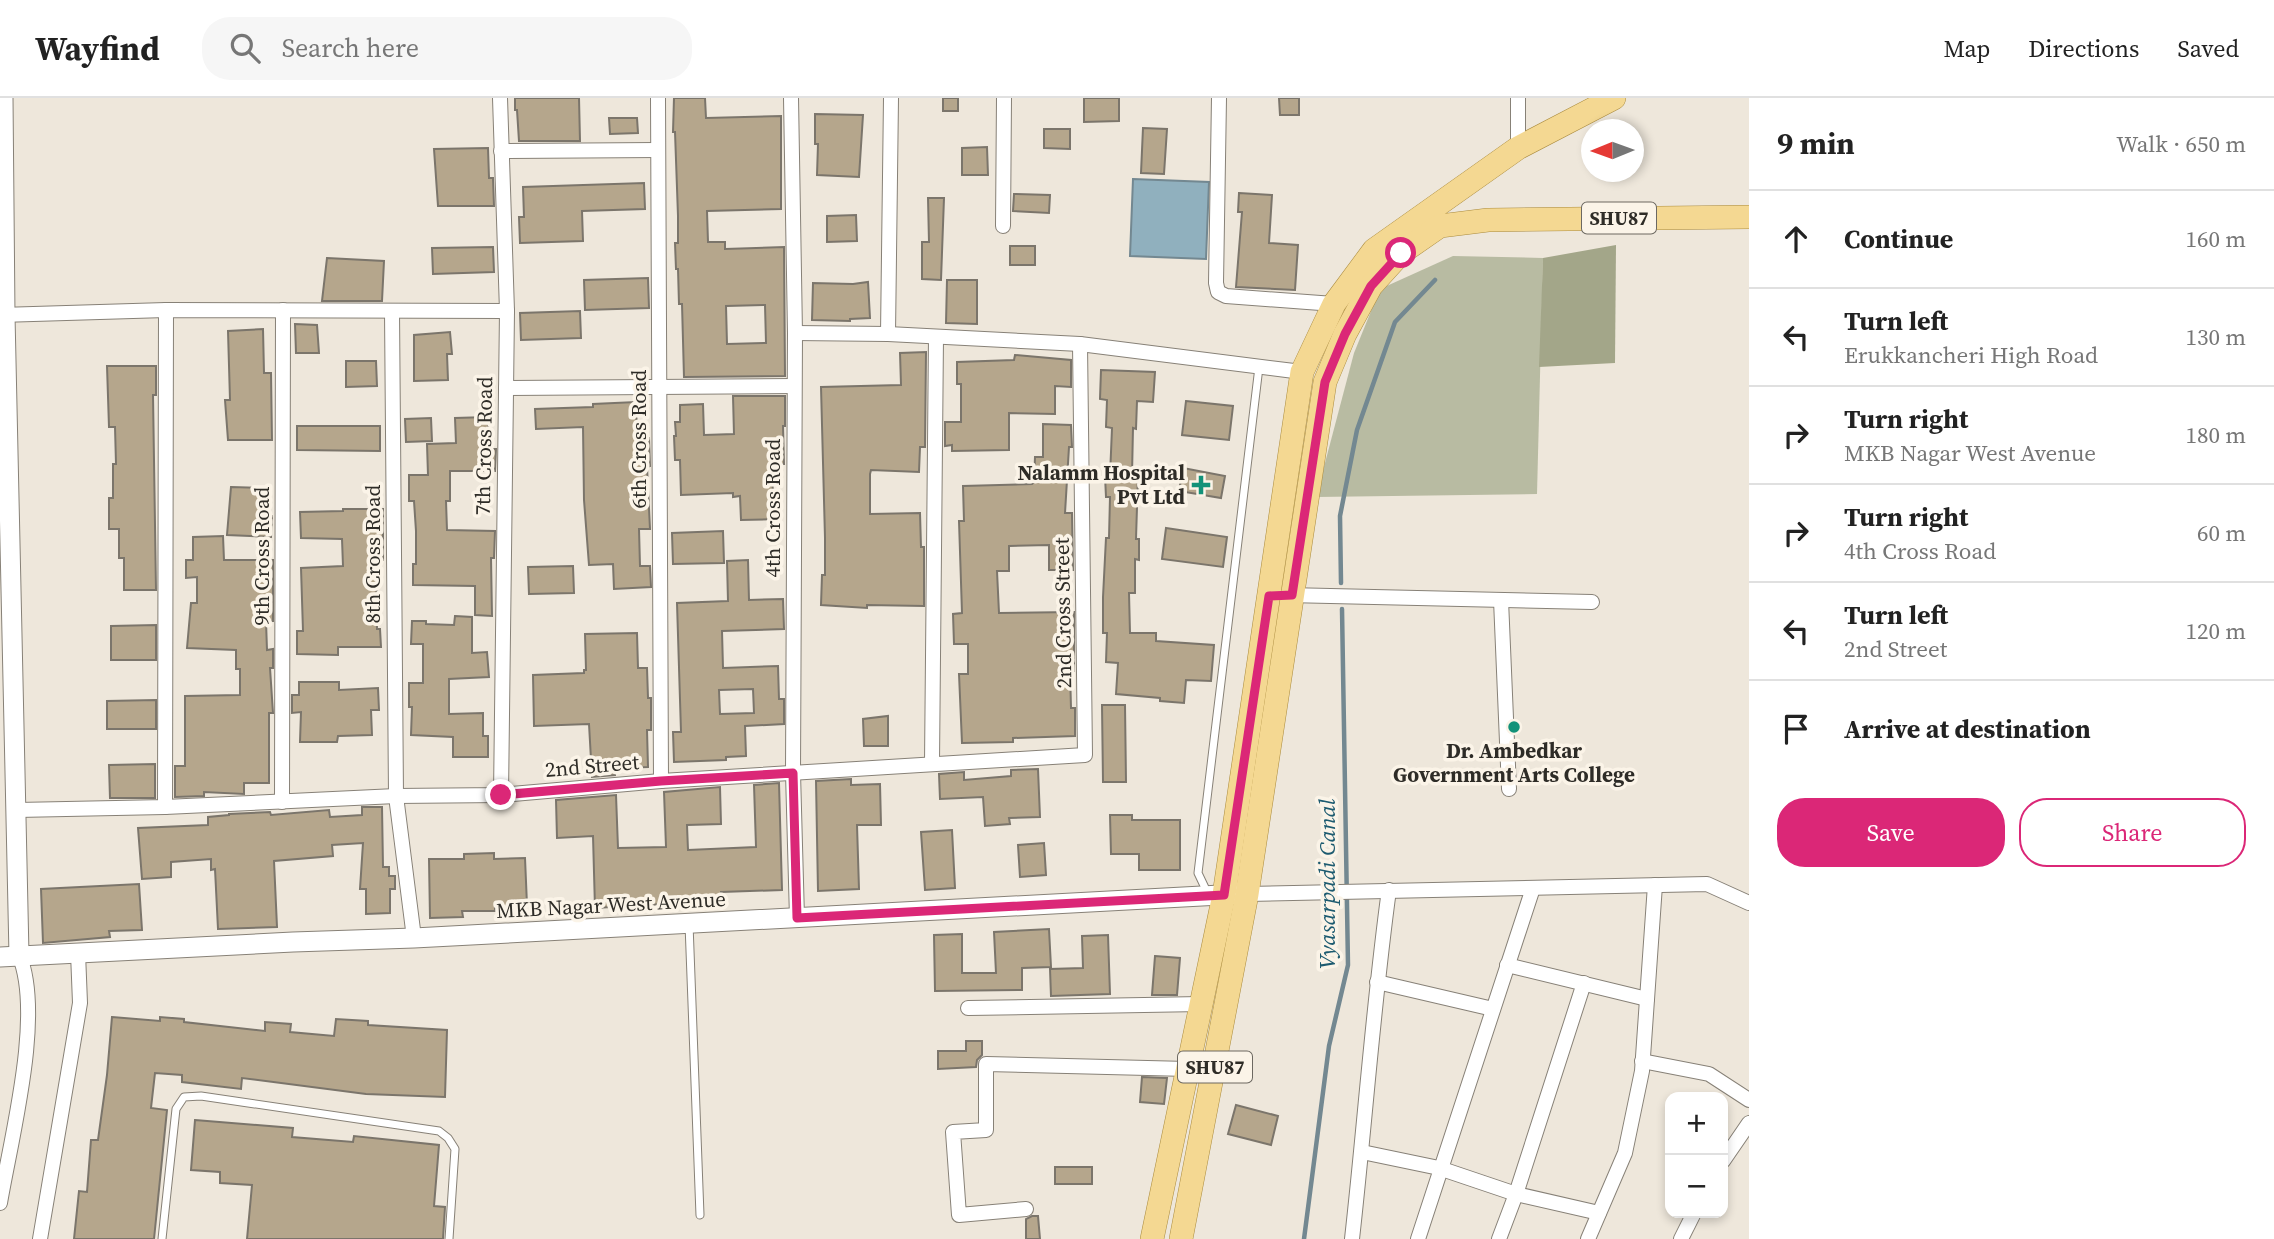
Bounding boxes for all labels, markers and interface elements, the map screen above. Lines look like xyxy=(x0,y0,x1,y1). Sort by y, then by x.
search box xyxy=(202,17,692,80)
text: Wayfind xyxy=(35,26,160,71)
icon: search xyxy=(226,29,264,67)
text: Search here xyxy=(282,30,419,66)
text: Map xyxy=(1943,32,1990,65)
text: Directions xyxy=(2028,32,2139,65)
text: Saved xyxy=(2177,32,2239,65)
north arrow xyxy=(1581,119,1644,182)
text: 9 min xyxy=(1777,123,1855,164)
text: Walk · 650 m xyxy=(2116,128,2246,160)
road number: SHU87 xyxy=(1582,202,1656,234)
icon: ahead xyxy=(1777,220,1815,258)
text: Continue xyxy=(1844,221,1953,257)
text: 160 m xyxy=(2185,223,2246,255)
route start xyxy=(1385,237,1416,268)
text: Turn left xyxy=(1844,303,1948,339)
icon: left xyxy=(1777,318,1815,356)
text: 130 m xyxy=(2185,321,2246,353)
text: Erukkancheri High Road xyxy=(1844,339,2098,371)
street label: 6th Cross Road xyxy=(624,369,653,509)
street label: 7th Cross Road xyxy=(468,376,499,516)
text: Turn right xyxy=(1844,401,1968,437)
icon: right xyxy=(1777,416,1815,454)
text: 180 m xyxy=(2185,419,2246,451)
text: MKB Nagar West Avenue xyxy=(1844,437,2096,469)
street label: 4th Cross Road xyxy=(758,438,787,578)
place label: Nalamm Hospital Pvt Ltd xyxy=(1017,458,1186,511)
marker: Nalamm Hospital Pvt Ltd xyxy=(1191,475,1211,495)
street label: 8th Cross Road xyxy=(358,484,387,624)
street label: 9th Cross Road xyxy=(247,486,276,626)
text: Turn right xyxy=(1844,499,1968,535)
icon: right xyxy=(1777,514,1815,552)
text: 60 m xyxy=(2197,517,2246,549)
text: 4th Cross Road xyxy=(1844,535,1996,567)
street label: 2nd Cross Street xyxy=(1047,537,1078,689)
text: Turn left xyxy=(1844,597,1948,633)
icon: left xyxy=(1777,612,1815,650)
text: 120 m xyxy=(2185,615,2246,647)
text: 2nd Street xyxy=(1844,633,1947,665)
icon: arrive xyxy=(1777,710,1815,748)
text: Arrive at destination xyxy=(1844,711,2091,747)
marker: Dr. Ambedkar Government Arts College xyxy=(1506,719,1522,735)
place label: Dr. Ambedkar Government Arts College xyxy=(1393,736,1635,789)
street label: 2nd Street xyxy=(544,747,640,784)
route end xyxy=(485,779,516,810)
water label: Vyasarpadi Canal xyxy=(1311,798,1343,969)
button: Save xyxy=(1777,798,2005,867)
button: Share xyxy=(2019,798,2246,867)
street label: MKB Nagar West Avenue xyxy=(495,884,727,925)
road number: SHU87 xyxy=(1178,1051,1252,1082)
map controls xyxy=(1665,1092,1728,1218)
button: + xyxy=(1665,1092,1728,1155)
button: − xyxy=(1665,1155,1728,1218)

